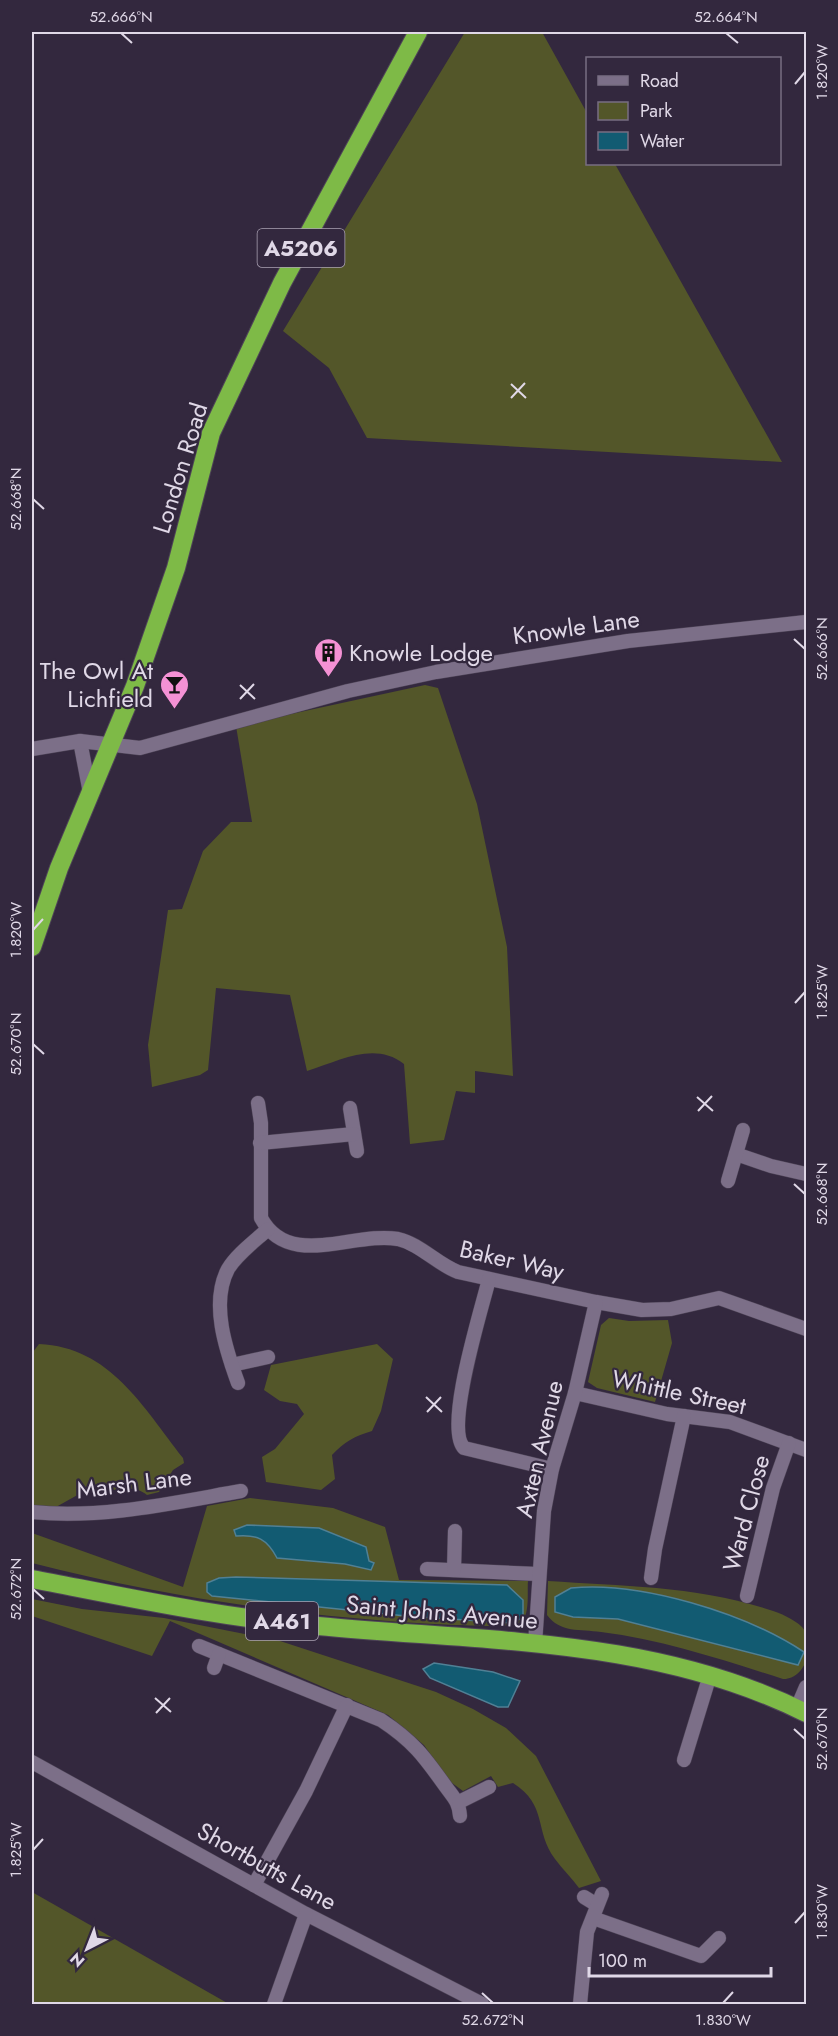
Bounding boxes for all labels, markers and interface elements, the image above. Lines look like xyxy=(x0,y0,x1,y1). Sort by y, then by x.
text: 52.666°N xyxy=(89,6,153,28)
text: 52.664°N xyxy=(694,6,758,28)
text: 1.820°W xyxy=(811,44,833,100)
legend xyxy=(586,57,781,165)
text: Road xyxy=(640,68,679,94)
text: Park xyxy=(640,98,672,124)
text: Water xyxy=(640,128,685,154)
road number: A5206 xyxy=(258,229,344,267)
street label: London Road xyxy=(144,398,216,538)
text: 52.668°N xyxy=(5,468,27,530)
street label: Knowle Lane xyxy=(510,601,642,653)
text: 52.666°N xyxy=(811,617,833,681)
place label: Knowle Lodge xyxy=(349,635,493,670)
building icon: Knowle Lodge xyxy=(312,636,344,678)
place label: The Owl At Lichfield xyxy=(40,653,153,716)
bar icon: The Owl At Lichfield xyxy=(158,668,190,710)
text: 1.820°W xyxy=(5,902,27,958)
text: 1.825°W xyxy=(811,964,833,1020)
text: 52.670°N xyxy=(5,1013,27,1075)
text: 52.668°N xyxy=(811,1163,833,1225)
street label: Baker Way xyxy=(456,1231,568,1289)
street label: Whittle Street xyxy=(609,1361,750,1423)
street label: Axten Avenue xyxy=(506,1377,572,1521)
street label: Ward Close xyxy=(714,1451,778,1575)
street label: Marsh Lane xyxy=(74,1459,194,1507)
text: 52.672°N xyxy=(5,1558,27,1620)
street label: Saint Johns Avenue xyxy=(345,1586,539,1638)
road number: A461 xyxy=(246,1602,318,1640)
text: 52.670°N xyxy=(811,1708,833,1770)
street label: Shortbutts Lane xyxy=(191,1813,343,1919)
text: 1.825°W xyxy=(5,1822,27,1878)
text: 1.830°W xyxy=(811,1884,833,1940)
north arrow xyxy=(57,1919,117,1979)
scale bar xyxy=(589,1940,770,1978)
text: N xyxy=(65,1947,90,1973)
text: 100 m xyxy=(598,1948,647,1974)
text: 52.672°N xyxy=(462,2009,524,2031)
text: 1.830°W xyxy=(695,2009,751,2031)

